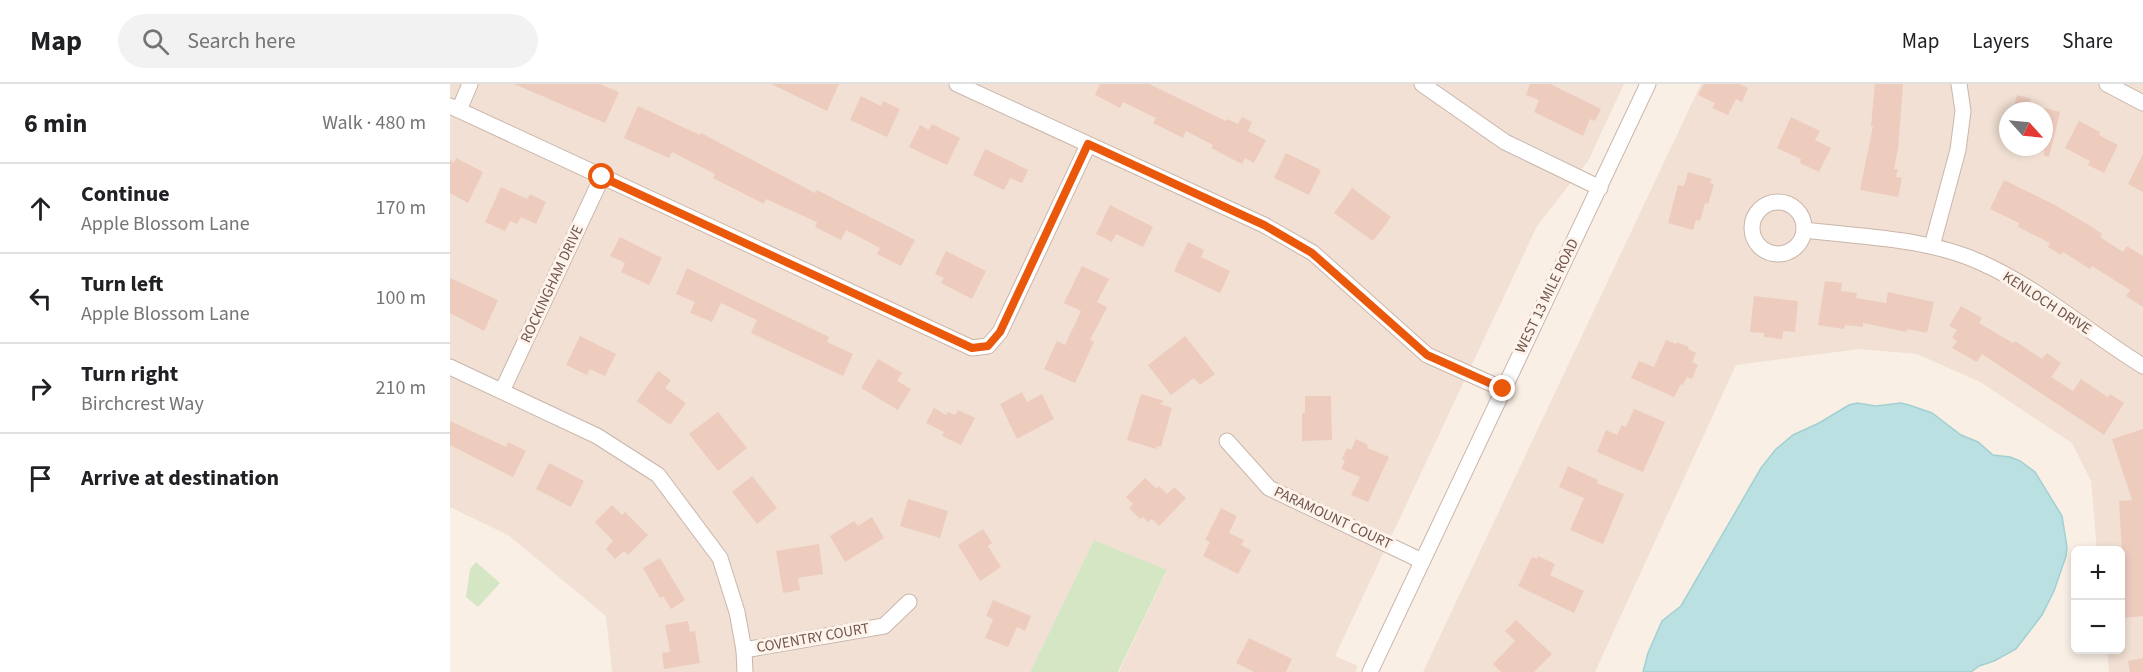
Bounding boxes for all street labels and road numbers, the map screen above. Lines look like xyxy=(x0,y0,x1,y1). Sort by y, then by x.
street label: ROCKINGHAM DRIVE xyxy=(515,222,589,346)
street label: WEST 13 MILE ROAD xyxy=(1510,235,1584,357)
street label: KENLOCH DRIVE xyxy=(1999,266,2095,340)
street label: PARAMOUNT COURT xyxy=(1271,481,1395,555)
street label: COVENTRY COURT xyxy=(755,618,871,658)

